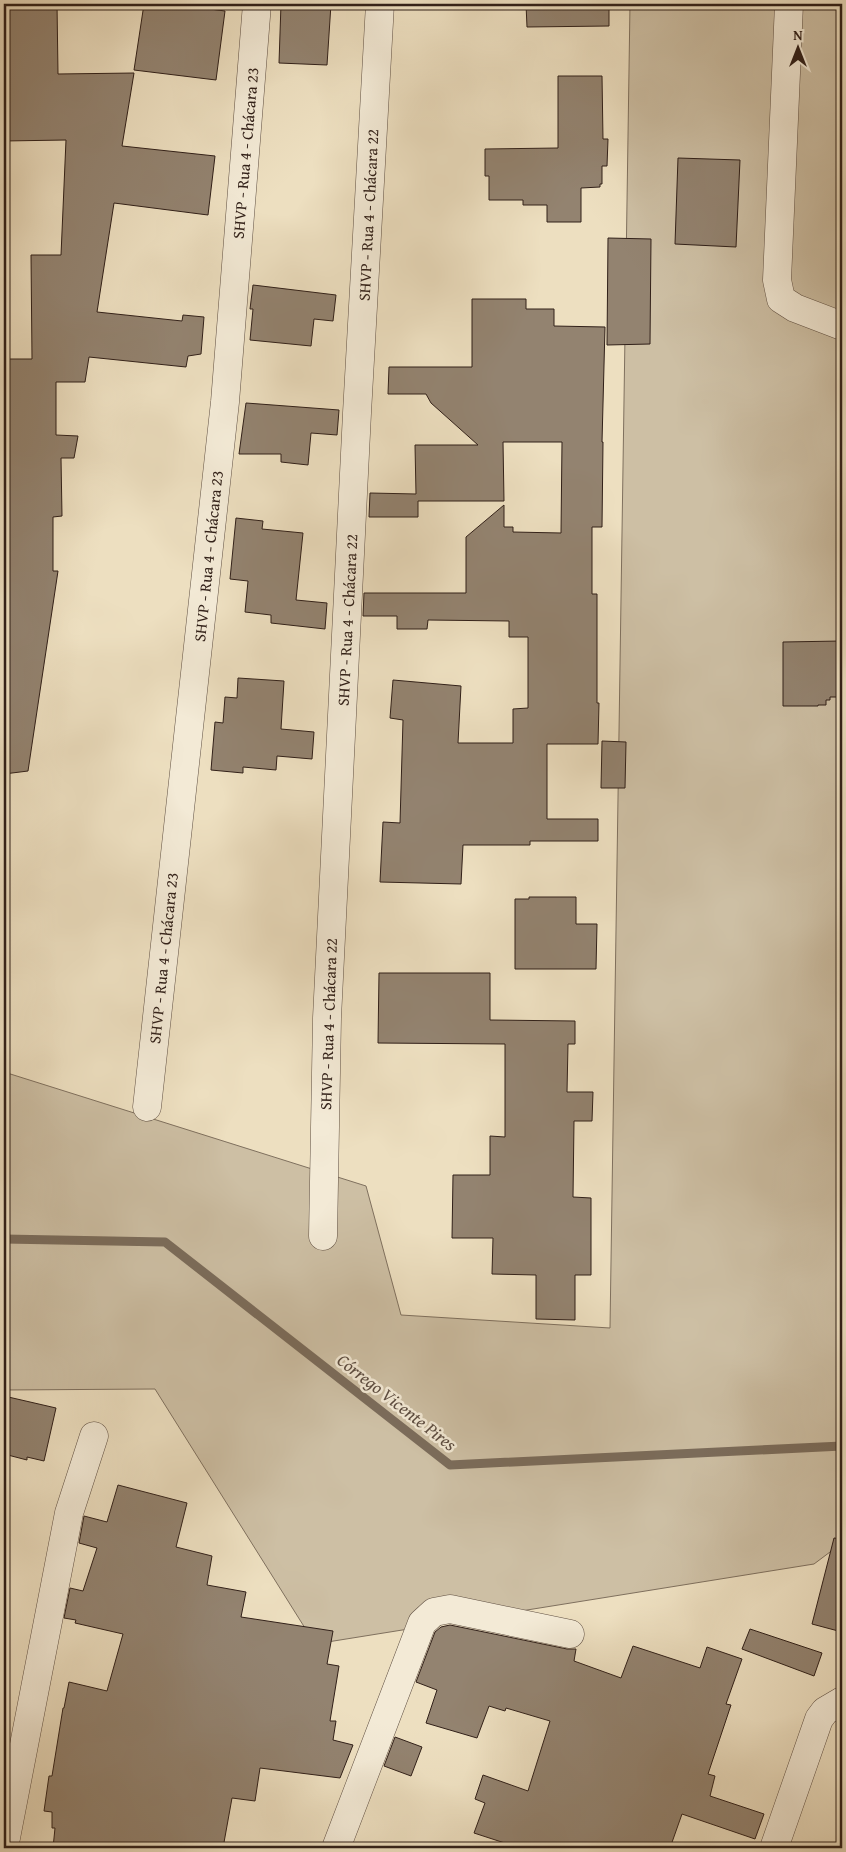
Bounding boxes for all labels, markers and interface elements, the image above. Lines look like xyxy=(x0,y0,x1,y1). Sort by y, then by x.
north arrow xyxy=(774,22,824,72)
text: N xyxy=(793,25,803,45)
street label: SHVP - Rua 4 - Chácara 23 xyxy=(226,66,264,240)
street label: SHVP - Rua 4 - Chácara 22 xyxy=(352,128,384,302)
street label: SHVP - Rua 4 - Chácara 23 xyxy=(187,469,229,643)
street label: SHVP - Rua 4 - Chácara 22 xyxy=(331,533,363,707)
street label: SHVP - Rua 4 - Chácara 23 xyxy=(142,871,184,1045)
street label: SHVP - Rua 4 - Chácara 22 xyxy=(313,938,343,1110)
water label: Córrego Vicente Pires xyxy=(331,1347,463,1458)

